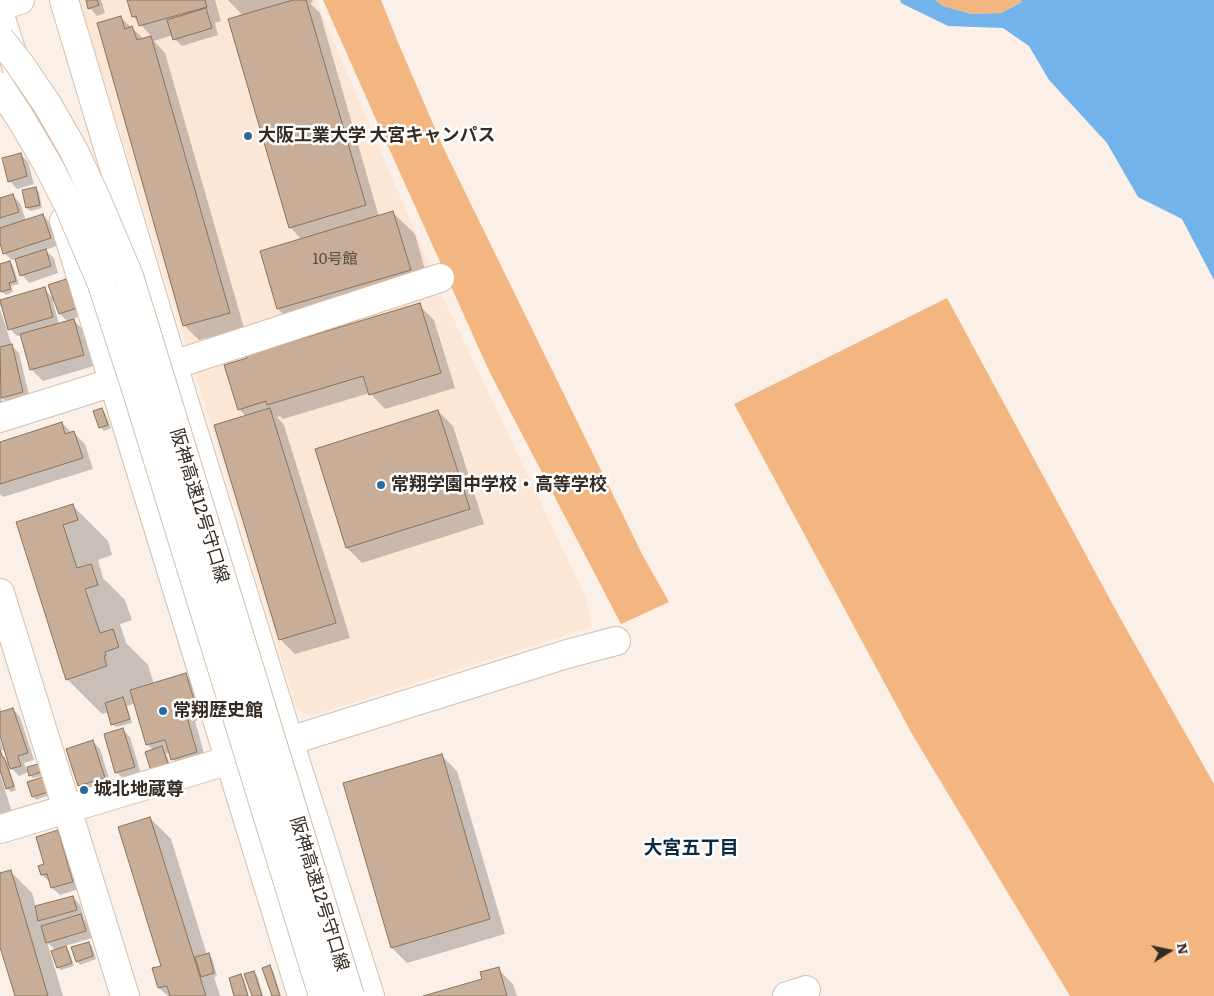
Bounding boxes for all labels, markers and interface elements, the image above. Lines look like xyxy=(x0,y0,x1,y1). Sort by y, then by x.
place label: 大阪工業大学 大宮キャンパス xyxy=(258,125,496,147)
marker: 大阪工業大学 大宮キャンパス xyxy=(242,130,254,142)
house number: 10号館 xyxy=(313,251,357,269)
street label: 阪神高速12号守口線 xyxy=(165,426,233,586)
place label: 常翔学園中学校・高等学校 xyxy=(391,474,607,496)
marker: 常翔学園中学校・高等学校 xyxy=(375,479,387,491)
place label: 常翔歴史館 xyxy=(173,700,263,722)
marker: 常翔歴史館 xyxy=(157,705,169,717)
place label: 城北地蔵尊 xyxy=(94,779,184,801)
marker: 城北地蔵尊 xyxy=(78,784,90,796)
street label: 阪神高速12号守口線 xyxy=(285,814,353,974)
district label: 大宮五丁目 xyxy=(644,837,738,859)
north arrow xyxy=(1144,926,1194,976)
text: N xyxy=(1173,941,1195,956)

